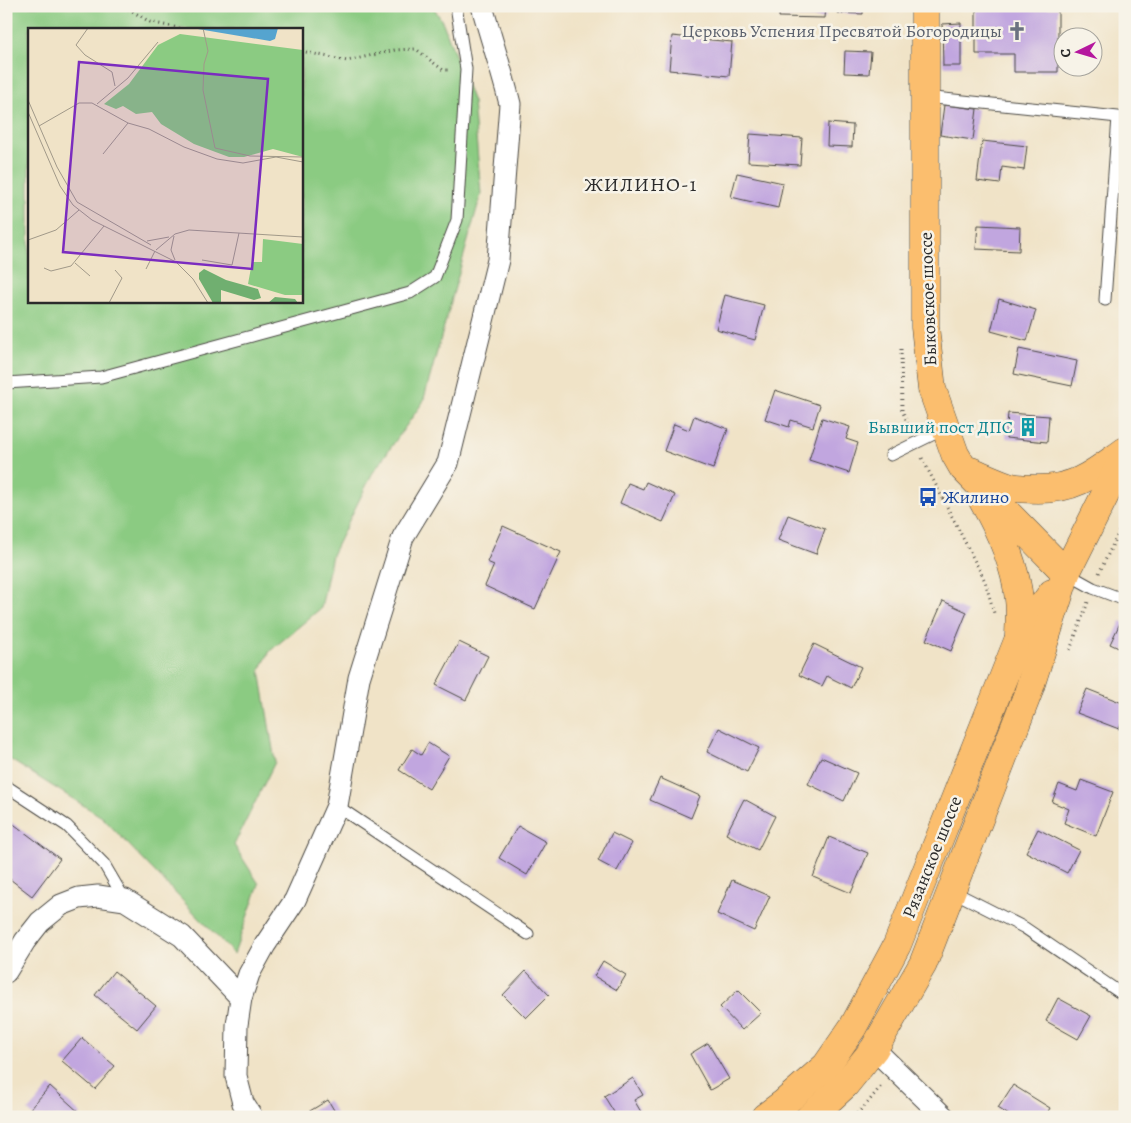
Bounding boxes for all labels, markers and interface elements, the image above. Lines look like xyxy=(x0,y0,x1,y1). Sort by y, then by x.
place label: Церковь Успения Пресвятой Богородицы xyxy=(682,19,1002,43)
church icon: Церковь Успения Пресвятой Богородицы xyxy=(1006,20,1028,42)
inset map xyxy=(28,28,302,302)
north arrow xyxy=(1054,28,1104,78)
text: С xyxy=(1056,48,1075,58)
district label: ЖИЛИНО-1 xyxy=(585,171,697,198)
street label: Быковское шоссе xyxy=(914,232,942,366)
place label: Бывший пост ДПС xyxy=(868,415,1013,439)
building icon: Бывший пост ДПС xyxy=(1017,416,1039,438)
place label: Жилино xyxy=(943,485,1009,509)
bus stop icon: Жилино xyxy=(917,486,939,508)
street label: Рязанское шоссе xyxy=(897,792,967,922)

